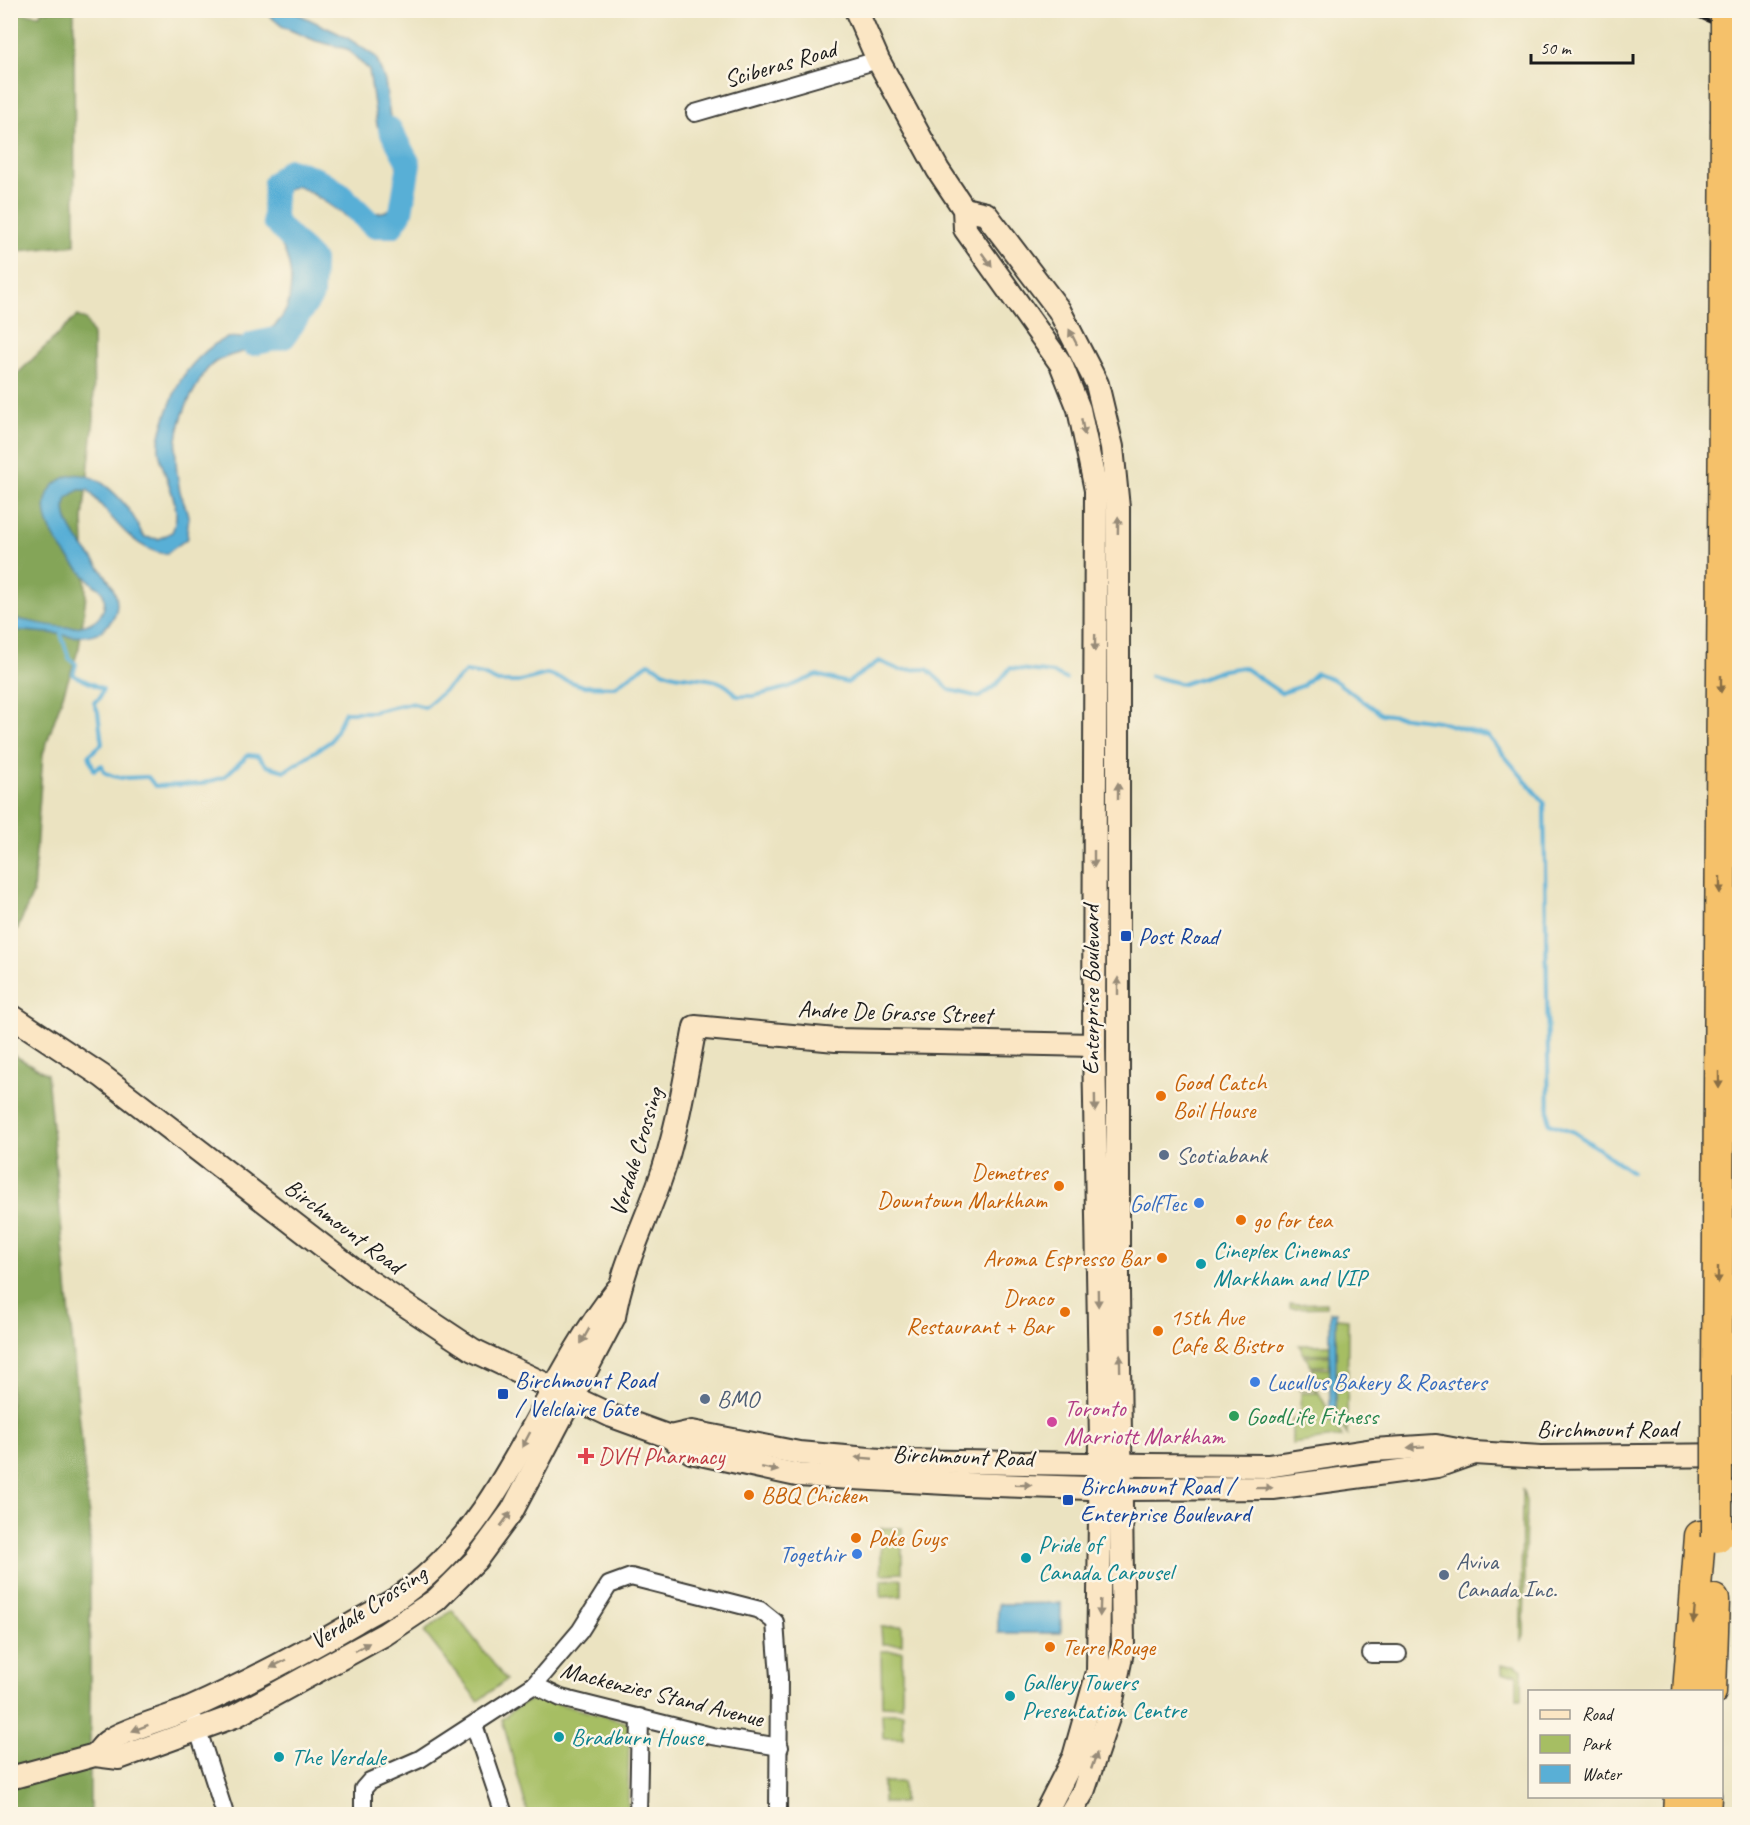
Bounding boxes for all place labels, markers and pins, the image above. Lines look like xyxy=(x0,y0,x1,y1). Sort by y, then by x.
place label: Post Road xyxy=(1138,921,1222,951)
marker: Post Road xyxy=(1119,929,1133,943)
place label: Good Catch Boil House xyxy=(1173,1067,1268,1125)
marker: Good Catch Boil House xyxy=(1154,1089,1168,1103)
place label: Scotiabank xyxy=(1176,1140,1269,1170)
marker: Scotiabank xyxy=(1157,1148,1171,1162)
place label: Demetres Downtown Markham xyxy=(877,1157,1050,1215)
marker: Demetres Downtown Markham xyxy=(1052,1179,1066,1193)
place label: GolfTec xyxy=(1129,1188,1188,1218)
marker: GolfTec xyxy=(1192,1196,1206,1210)
place label: go for tea xyxy=(1253,1205,1333,1235)
marker: go for tea xyxy=(1234,1213,1248,1227)
place label: Cineplex Cinemas Markham and VIP xyxy=(1213,1235,1369,1293)
place label: Aroma Espresso Bar xyxy=(983,1243,1152,1273)
marker: Aroma Espresso Bar xyxy=(1155,1251,1169,1265)
marker: Cineplex Cinemas Markham and VIP xyxy=(1194,1257,1208,1271)
place label: Draco Restaurant + Bar xyxy=(906,1283,1056,1341)
place label: 15th Ave Cafe & Bistro xyxy=(1170,1302,1285,1360)
marker: Draco Restaurant + Bar xyxy=(1058,1305,1072,1319)
marker: 15th Ave Cafe & Bistro xyxy=(1151,1324,1165,1338)
place label: Birchmount Road / Velclaire Gate xyxy=(515,1365,659,1423)
place label: Lucullus Bakery & Roasters xyxy=(1267,1367,1489,1397)
marker: Lucullus Bakery & Roasters xyxy=(1248,1375,1262,1389)
place label: BMO xyxy=(717,1384,762,1414)
marker: Birchmount Road / Velclaire Gate xyxy=(496,1387,510,1401)
marker: BMO xyxy=(698,1392,712,1406)
place label: Toronto Marriott Markham xyxy=(1064,1393,1226,1451)
place label: GoodLife Fitness xyxy=(1246,1401,1380,1431)
marker: GoodLife Fitness xyxy=(1227,1409,1241,1423)
marker: Toronto Marriott Markham xyxy=(1045,1415,1059,1429)
place label: DVH Pharmacy xyxy=(598,1441,726,1471)
marker: DVH Pharmacy xyxy=(579,1449,593,1463)
place label: Birchmount Road / Enterprise Boulevard xyxy=(1080,1471,1254,1529)
place label: BBQ Chicken xyxy=(761,1480,868,1510)
marker: BBQ Chicken xyxy=(742,1488,756,1502)
marker: Birchmount Road / Enterprise Boulevard xyxy=(1061,1493,1075,1507)
place label: Poke Guys xyxy=(868,1523,948,1553)
place label: Pride of Canada Carousel xyxy=(1038,1529,1177,1587)
marker: Poke Guys xyxy=(849,1531,863,1545)
place label: Togethir xyxy=(779,1539,847,1569)
place label: Aviva Canada Inc. xyxy=(1456,1546,1557,1604)
marker: Togethir xyxy=(850,1547,864,1561)
marker: Pride of Canada Carousel xyxy=(1019,1551,1033,1565)
marker: Aviva Canada Inc. xyxy=(1437,1568,1451,1582)
place label: Terre Rouge xyxy=(1062,1632,1157,1662)
marker: Terre Rouge xyxy=(1043,1640,1057,1654)
place label: Gallery Towers Presentation Centre xyxy=(1022,1667,1188,1725)
marker: Gallery Towers Presentation Centre xyxy=(1003,1689,1017,1703)
place label: Bradburn House xyxy=(571,1722,706,1752)
marker: Bradburn House xyxy=(552,1730,566,1744)
place label: The Verdale xyxy=(291,1742,388,1772)
marker: The Verdale xyxy=(272,1750,286,1764)

